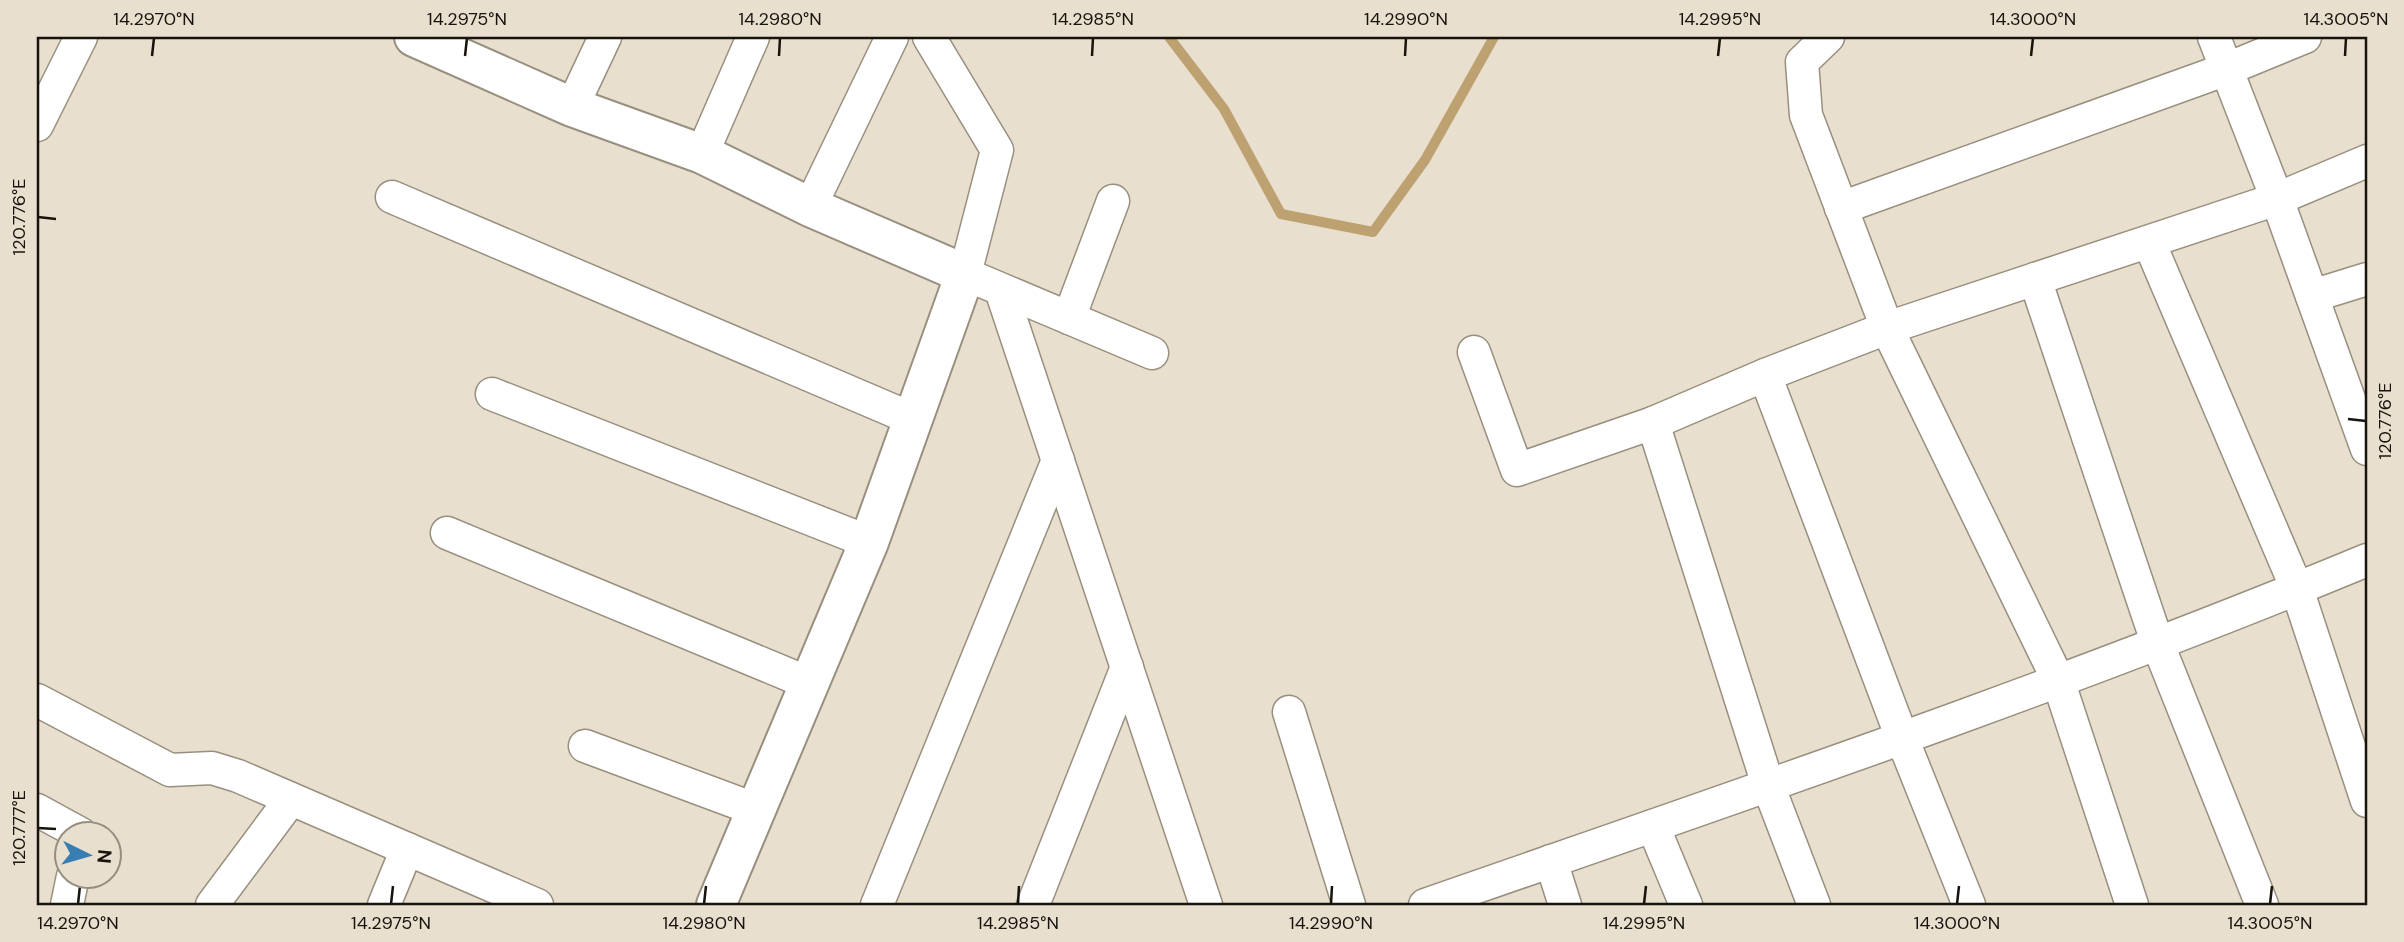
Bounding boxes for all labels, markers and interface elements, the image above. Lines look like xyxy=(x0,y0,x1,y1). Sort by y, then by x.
text: 14.2970°N xyxy=(113,7,195,31)
text: 14.2975°N xyxy=(427,7,507,31)
text: 14.2980°N xyxy=(738,7,822,31)
text: 14.2985°N xyxy=(1052,7,1134,31)
text: 14.2990°N xyxy=(1364,7,1448,31)
text: 14.2995°N xyxy=(1679,7,1761,31)
text: 14.3000°N xyxy=(1990,7,2076,31)
text: 14.3005°N xyxy=(2304,7,2388,31)
text: 120.776°E xyxy=(7,179,31,255)
text: 120.776°E xyxy=(2373,383,2397,459)
text: 120.777°E xyxy=(7,790,31,866)
north arrow xyxy=(52,820,122,890)
text: N xyxy=(91,848,117,864)
text: 14.2970°N xyxy=(37,911,119,935)
text: 14.2975°N xyxy=(351,911,431,935)
text: 14.2980°N xyxy=(662,911,746,935)
text: 14.2985°N xyxy=(977,911,1059,935)
text: 14.2990°N xyxy=(1289,911,1373,935)
text: 14.2995°N xyxy=(1603,911,1685,935)
text: 14.3000°N xyxy=(1914,911,2000,935)
text: 14.3005°N xyxy=(2228,911,2312,935)

